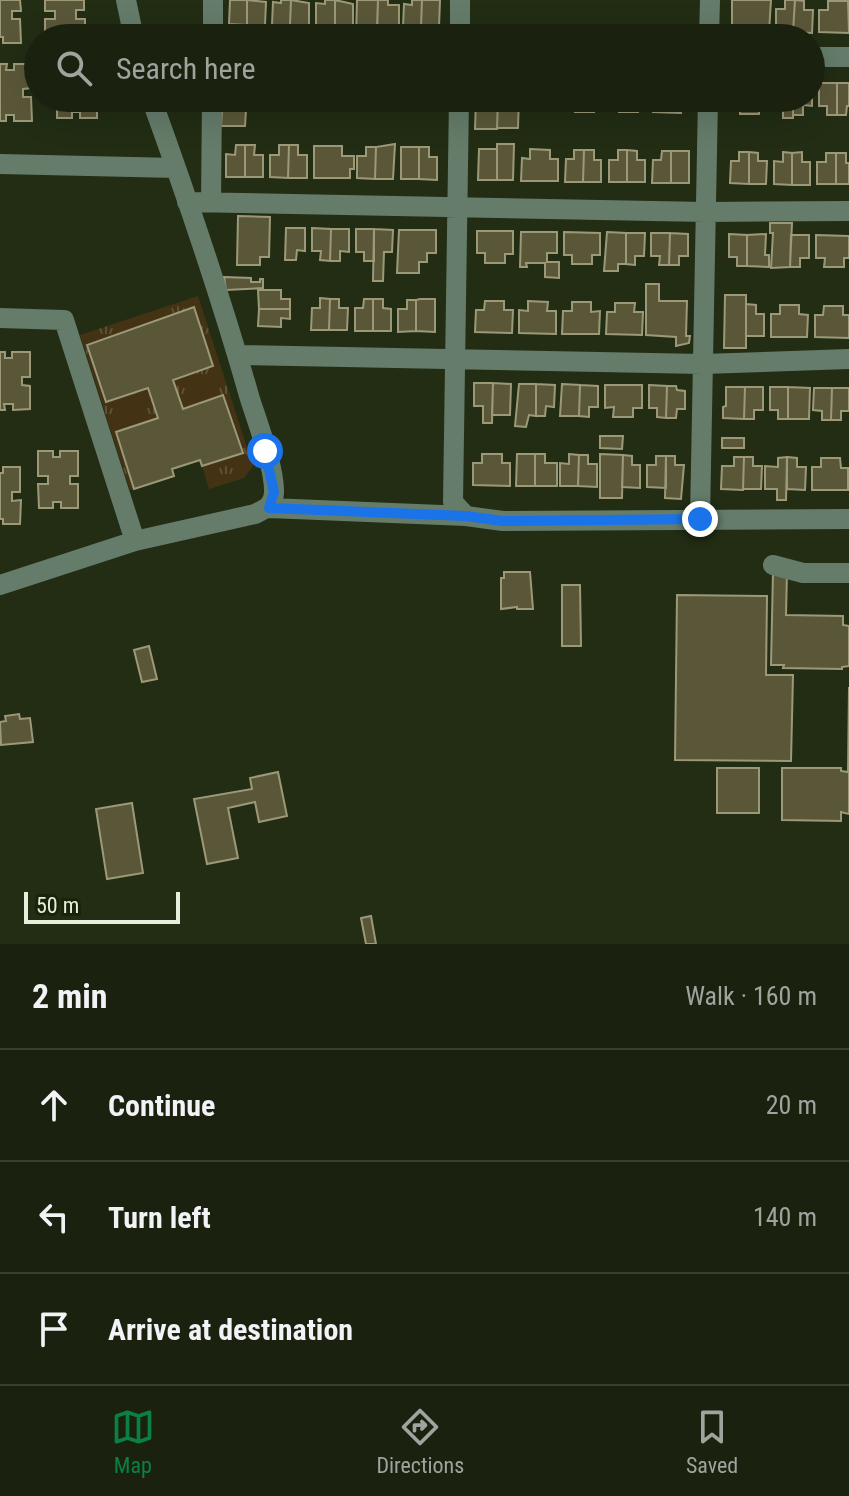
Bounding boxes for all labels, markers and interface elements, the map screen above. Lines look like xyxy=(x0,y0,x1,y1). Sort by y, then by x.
search box xyxy=(24,24,825,112)
icon: search xyxy=(52,46,96,90)
text: Search here xyxy=(116,51,256,86)
route start xyxy=(247,433,283,469)
route end xyxy=(682,501,718,537)
scale bar xyxy=(24,888,180,924)
text: 50 m xyxy=(36,893,79,918)
text: 2 min xyxy=(32,976,108,1016)
text: Walk · 160 m xyxy=(685,981,817,1011)
icon: ahead xyxy=(32,1083,76,1127)
text: Continue xyxy=(108,1088,215,1123)
text: 20 m xyxy=(766,1090,817,1120)
icon: left xyxy=(32,1195,76,1239)
text: Turn left xyxy=(108,1200,211,1235)
text: 140 m xyxy=(753,1202,817,1232)
icon: arrive xyxy=(32,1307,76,1351)
text: Arrive at destination xyxy=(108,1312,353,1347)
tab: Map xyxy=(111,1405,155,1478)
tab: Directions xyxy=(376,1405,464,1478)
tab: Saved xyxy=(686,1405,738,1478)

